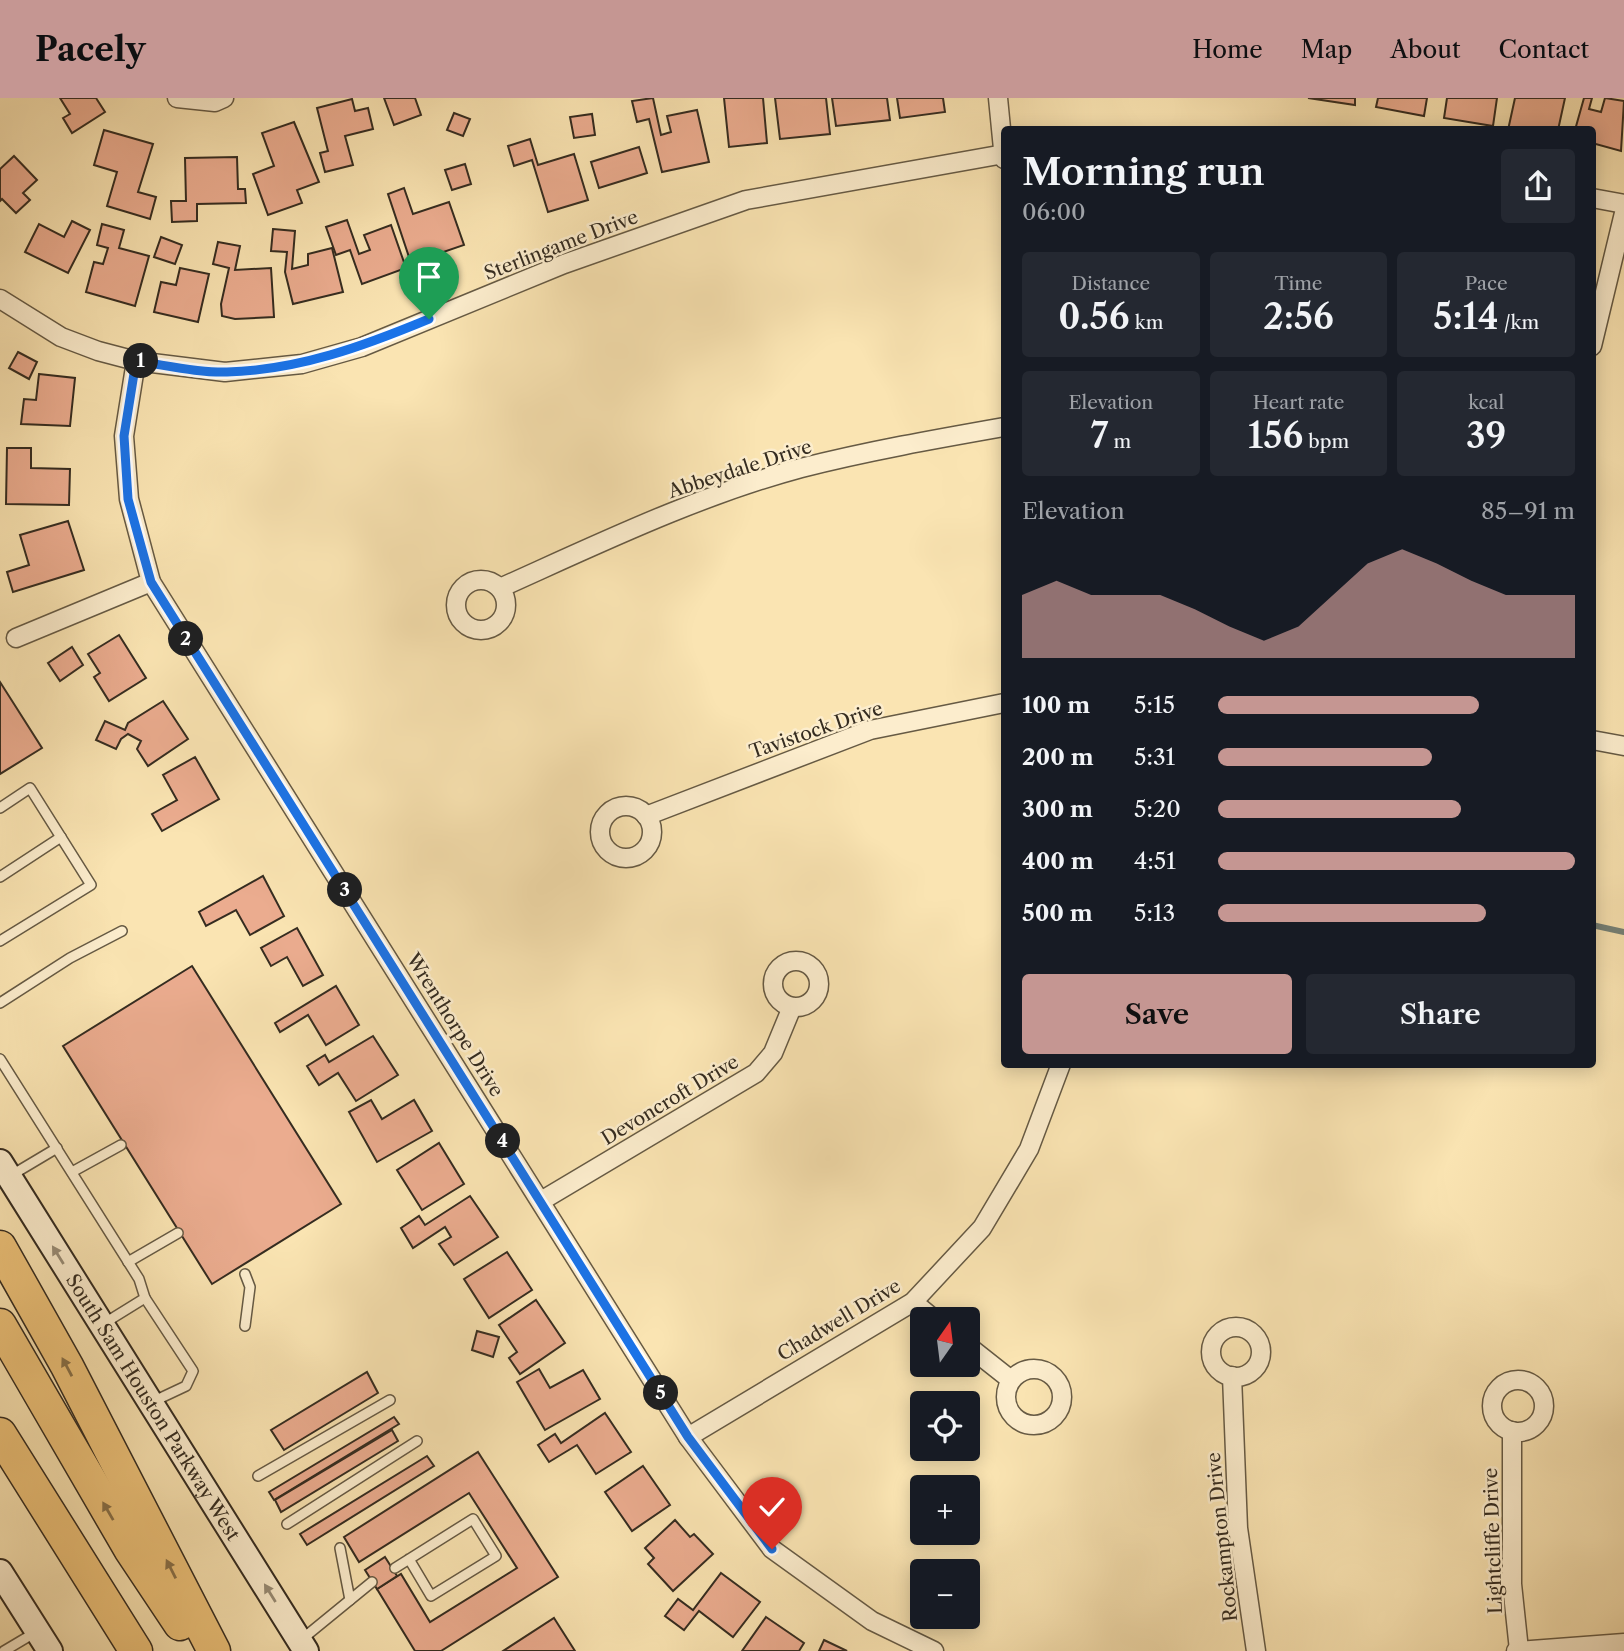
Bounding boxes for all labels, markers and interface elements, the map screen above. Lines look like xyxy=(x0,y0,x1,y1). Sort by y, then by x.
text: Pacely xyxy=(35,29,146,70)
text: Home xyxy=(1192,35,1263,64)
text: Map xyxy=(1301,35,1352,64)
text: About xyxy=(1390,35,1461,64)
text: Contact xyxy=(1499,35,1589,64)
text: Morning run xyxy=(1022,148,1265,195)
button: share xyxy=(1501,149,1575,223)
text: 06:00 xyxy=(1022,198,1086,226)
street label: Sterlingame Drive xyxy=(481,205,641,285)
pin xyxy=(399,247,459,319)
icon: arrive xyxy=(410,258,448,296)
text: Distance xyxy=(1072,272,1150,295)
text: Time xyxy=(1274,272,1323,295)
text: Pace xyxy=(1465,272,1508,295)
text: 0.56 xyxy=(1058,295,1130,338)
text: 2:56 xyxy=(1263,295,1334,338)
text: 5:14 xyxy=(1433,295,1499,338)
text: km xyxy=(1130,311,1163,334)
text: /km xyxy=(1499,311,1539,334)
pin: 1 xyxy=(124,344,158,378)
text: 1 xyxy=(136,349,145,372)
text: Elevation xyxy=(1068,391,1153,414)
text: Heart rate xyxy=(1253,391,1344,414)
text: kcal xyxy=(1468,391,1504,414)
text: 7 xyxy=(1090,414,1108,457)
text: 156 xyxy=(1248,414,1303,457)
text: 39 xyxy=(1466,414,1506,457)
text: m xyxy=(1108,430,1131,453)
text: bpm xyxy=(1303,430,1349,453)
street label: Abbeydale Drive xyxy=(664,435,815,503)
text: Elevation xyxy=(1022,497,1125,525)
text: 85–91 m xyxy=(1481,497,1575,525)
pin: 2 xyxy=(168,622,204,656)
text: 2 xyxy=(180,627,191,650)
text: 100 m xyxy=(1022,691,1090,719)
text: 5:15 xyxy=(1134,691,1175,719)
street label: Tavistock Drive xyxy=(746,696,886,764)
text: 200 m xyxy=(1022,743,1094,771)
text: 5:31 xyxy=(1134,743,1175,771)
text: 300 m xyxy=(1022,795,1093,823)
text: 5:20 xyxy=(1134,795,1181,823)
text: 400 m xyxy=(1022,847,1094,875)
text: 4:51 xyxy=(1134,847,1176,875)
pin: 3 xyxy=(328,872,362,908)
text: 3 xyxy=(339,878,350,901)
text: 500 m xyxy=(1022,899,1093,927)
text: 5:13 xyxy=(1134,899,1175,927)
street label: Wrenthorpe Drive xyxy=(401,948,508,1101)
button: Save xyxy=(1022,974,1292,1054)
button: Share xyxy=(1306,974,1575,1054)
street label: Devoncroft Drive xyxy=(597,1050,743,1150)
pin: 4 xyxy=(486,1124,520,1158)
text: 4 xyxy=(497,1129,508,1152)
one-way arrow xyxy=(52,1245,65,1265)
street label: South Sam Houston Parkway West xyxy=(61,1269,245,1545)
street label: Chadwell Drive xyxy=(773,1274,905,1366)
north arrow xyxy=(910,1307,980,1377)
map controls xyxy=(910,1307,980,1629)
one-way arrow xyxy=(61,1357,73,1376)
pin: 5 xyxy=(644,1376,678,1410)
text: 5 xyxy=(655,1381,666,1404)
button: locate xyxy=(910,1391,980,1461)
street label: Rockampton Drive xyxy=(1202,1451,1242,1623)
street label: Lightcliffe Drive xyxy=(1479,1468,1507,1614)
button: + xyxy=(910,1475,980,1545)
pin xyxy=(742,1477,802,1549)
icon: check xyxy=(753,1488,791,1526)
one-way arrow xyxy=(102,1502,115,1521)
one-way arrow xyxy=(166,1558,178,1578)
button: − xyxy=(910,1559,980,1629)
one-way arrow xyxy=(263,1584,276,1603)

